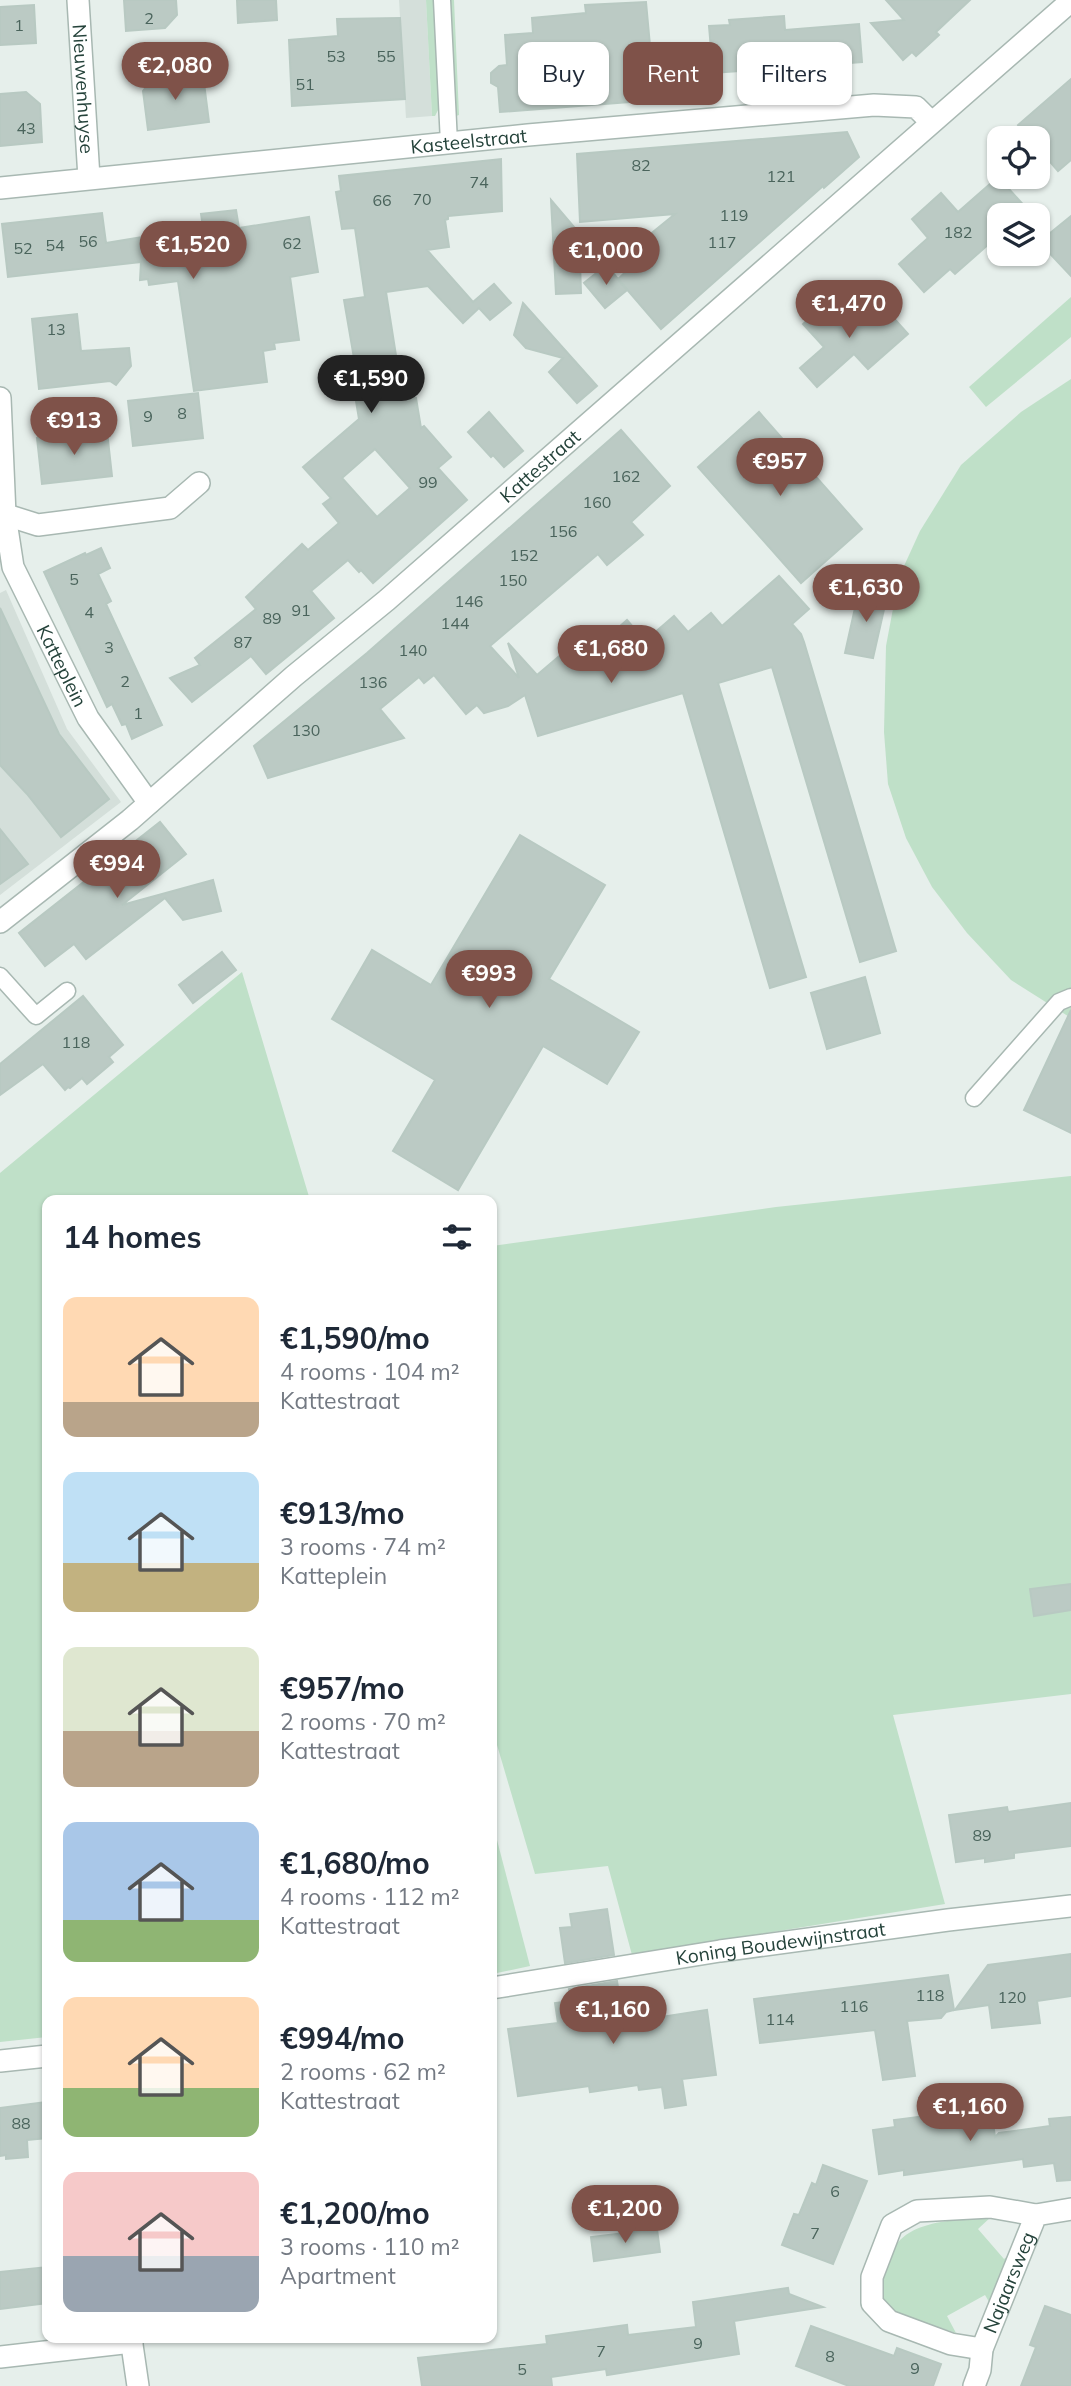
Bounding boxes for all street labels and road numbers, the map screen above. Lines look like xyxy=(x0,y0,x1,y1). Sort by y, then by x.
street label: Nieuwenhuyse xyxy=(68,23,99,154)
street label: Kasteelstraat xyxy=(409,123,528,159)
street label: Kattestraat xyxy=(495,424,585,508)
street label: Katteplein xyxy=(32,621,93,711)
street label: Koning Boudewijnstraat xyxy=(674,1917,887,1970)
street label: Najaarsweg xyxy=(978,2228,1040,2337)

